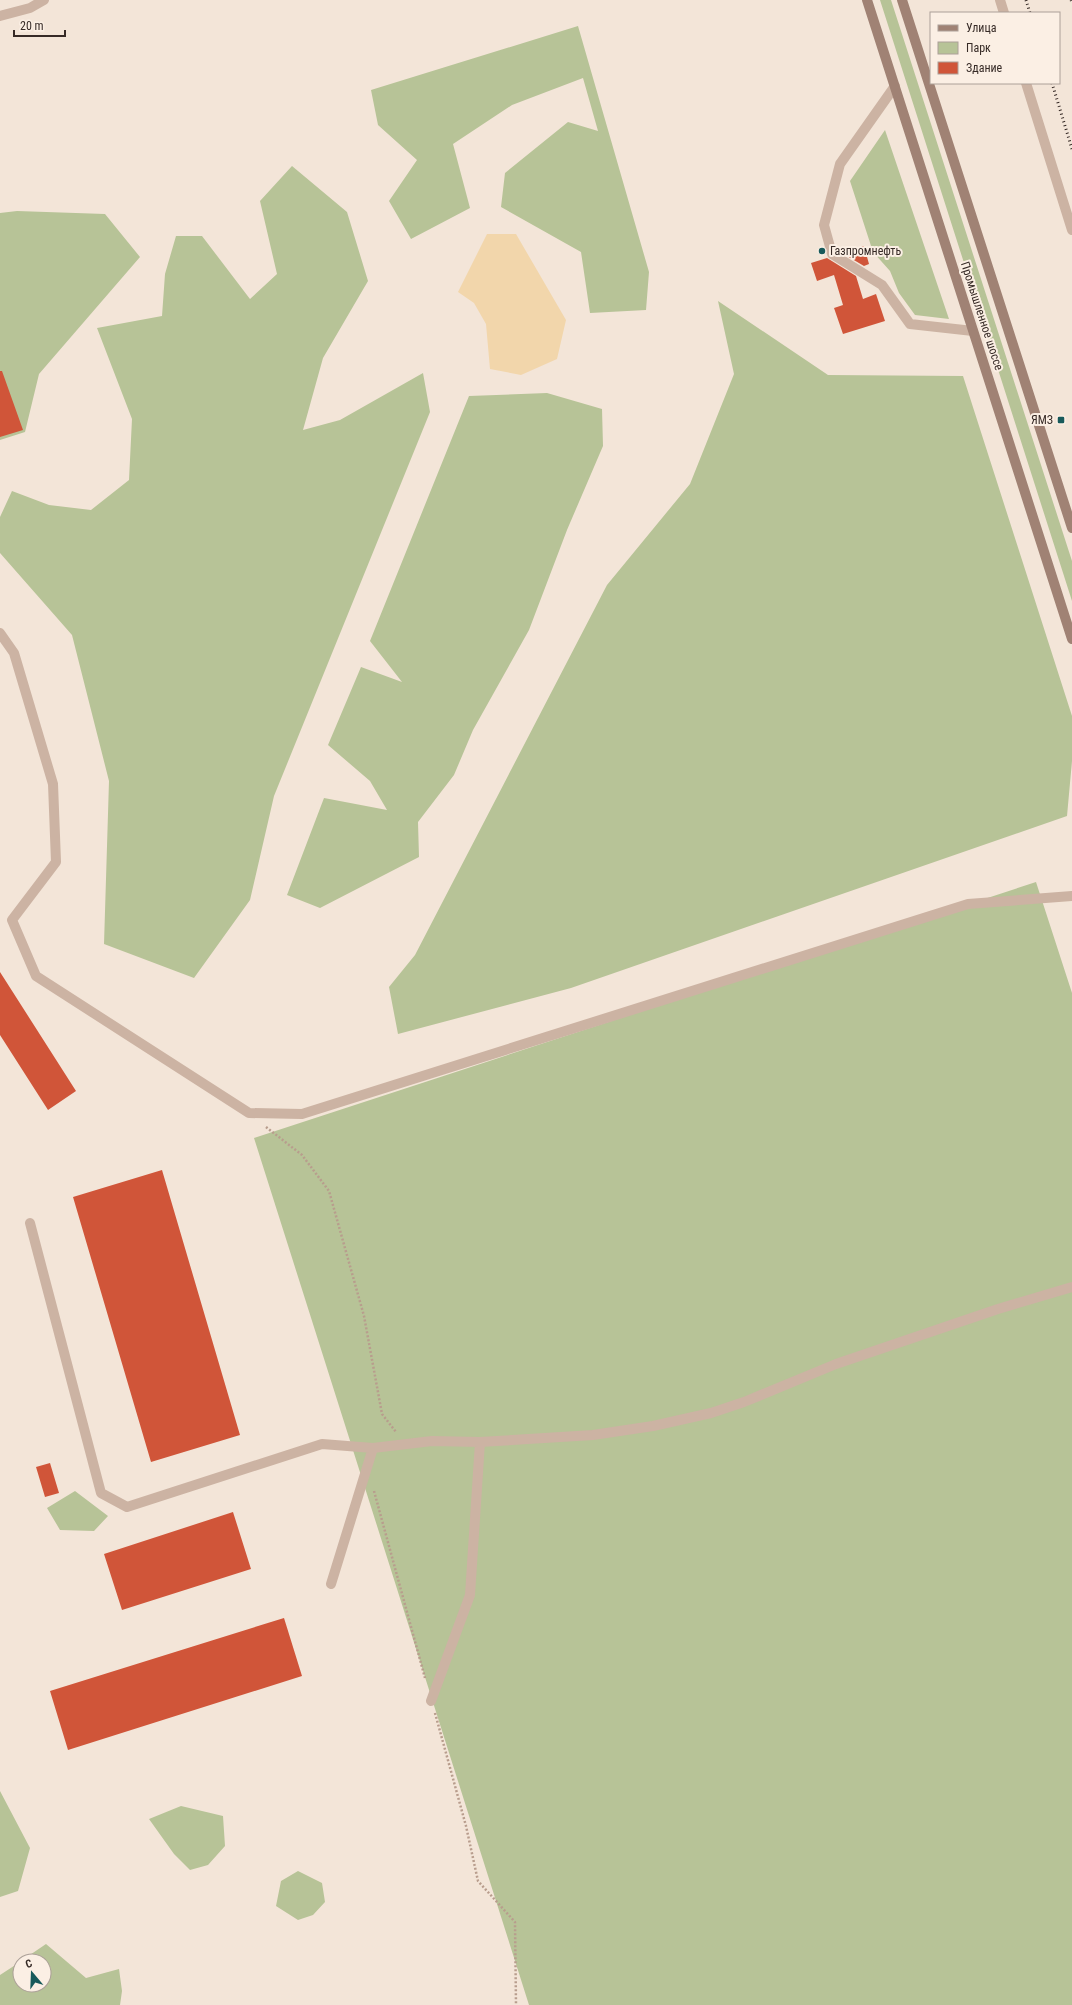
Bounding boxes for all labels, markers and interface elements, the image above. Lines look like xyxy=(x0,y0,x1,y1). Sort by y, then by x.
scale bar xyxy=(14,12,65,38)
legend xyxy=(930,12,1060,84)
text: 20 m xyxy=(20,19,44,33)
text: Улица xyxy=(966,21,997,35)
text: Парк xyxy=(966,41,991,55)
text: Здание xyxy=(966,61,1003,75)
place label: Газпромнефть xyxy=(830,244,901,258)
marker: Газпромнефть xyxy=(817,246,827,256)
street label: Промышленное шоссе xyxy=(958,260,1006,372)
place label: ЯМЗ xyxy=(1031,413,1053,427)
marker: ЯМЗ xyxy=(1056,415,1066,425)
north arrow xyxy=(12,1953,52,1993)
text: С xyxy=(24,1957,34,1971)

